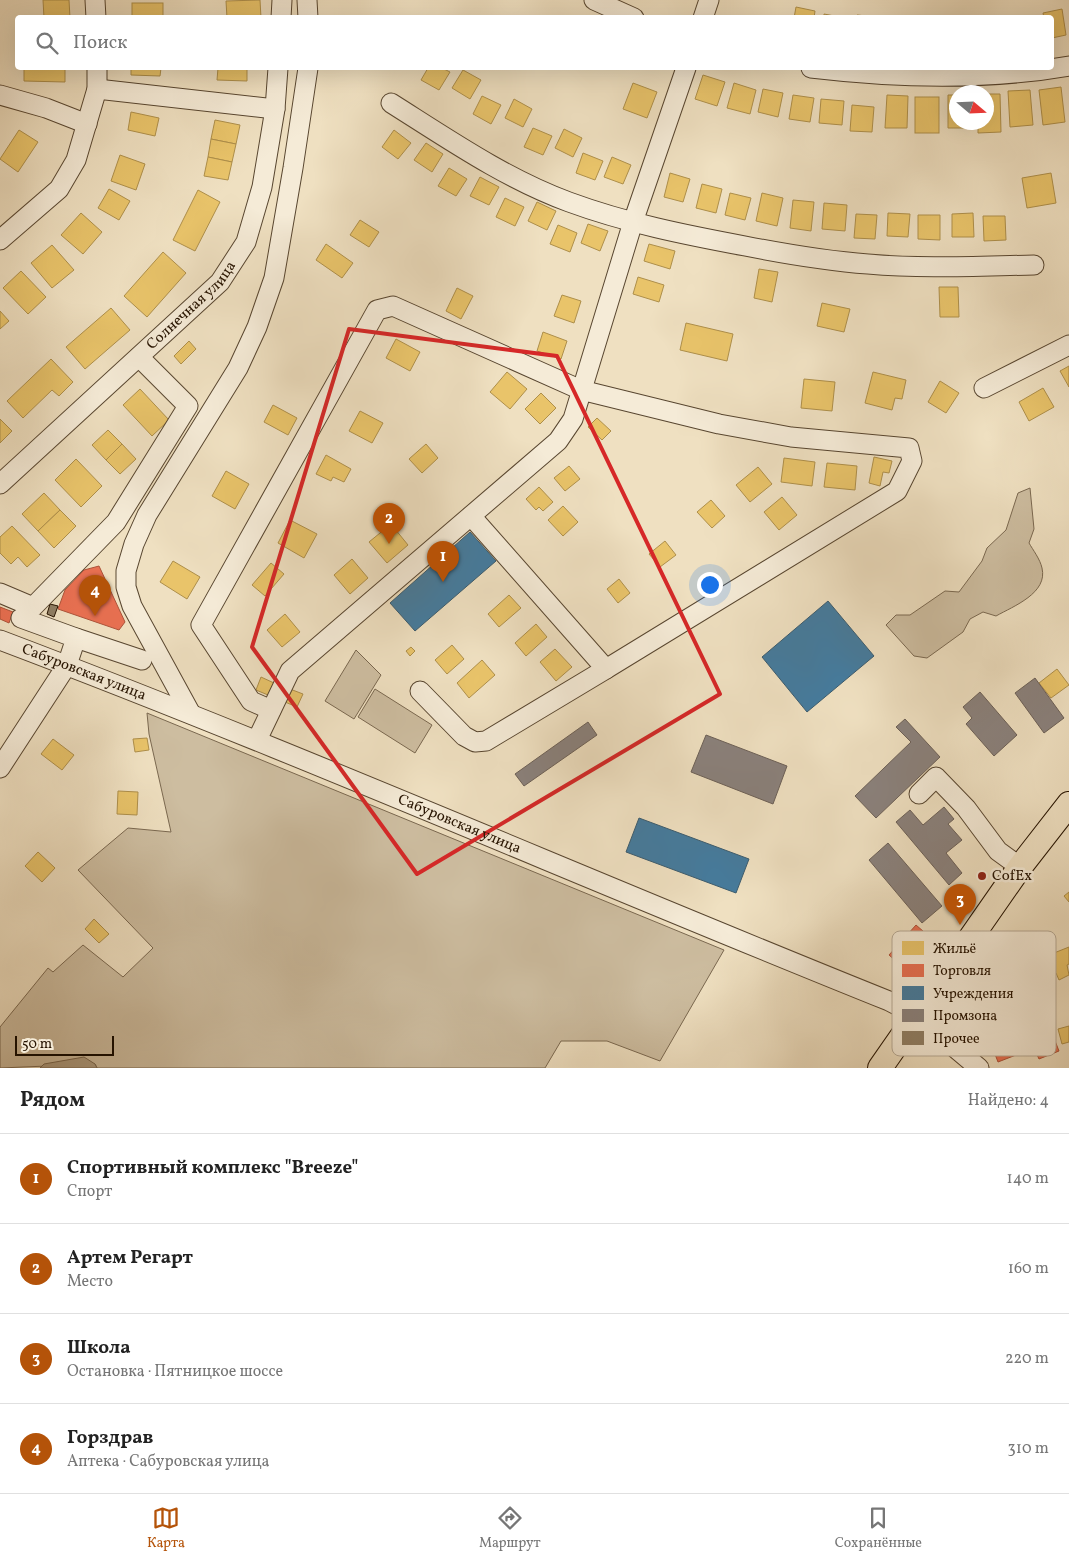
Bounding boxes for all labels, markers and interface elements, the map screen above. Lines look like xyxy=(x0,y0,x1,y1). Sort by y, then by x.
search box xyxy=(15,15,1054,70)
icon: search xyxy=(33,29,61,57)
text: Поиск xyxy=(73,30,127,56)
north arrow xyxy=(949,85,994,130)
street label: Солнечная улица xyxy=(142,257,241,355)
pin: 2 xyxy=(373,503,405,544)
pin: 1 xyxy=(427,541,459,582)
your location xyxy=(697,572,723,598)
pin: 4 xyxy=(79,575,111,616)
street label: Сабуровская улица xyxy=(19,639,149,706)
street label: Сабуровская улица xyxy=(395,789,524,859)
place label: CofEx xyxy=(992,866,1032,887)
marker: CofEx xyxy=(976,870,988,882)
pin: 3 xyxy=(944,884,976,925)
legend xyxy=(892,931,1056,1056)
text: Жильё xyxy=(933,940,977,959)
text: Торговля xyxy=(933,962,991,981)
text: Учреждения xyxy=(933,985,1013,1004)
text: Промзона xyxy=(933,1007,997,1026)
text: Прочее xyxy=(933,1030,980,1049)
scale bar xyxy=(15,1033,114,1056)
text: 50 m xyxy=(22,1035,52,1054)
text: Рядом xyxy=(20,1086,85,1115)
text: Найдено: 4 xyxy=(968,1090,1049,1112)
text: Спортивный комплекс "Breeze" xyxy=(67,1155,358,1181)
text: 1 xyxy=(33,1168,39,1190)
text: 140 m xyxy=(1007,1168,1049,1190)
text: Спорт xyxy=(67,1181,112,1203)
text: Артем Регарт xyxy=(67,1245,193,1271)
text: 2 xyxy=(32,1258,40,1280)
text: 160 m xyxy=(1008,1258,1049,1280)
text: Место xyxy=(67,1271,113,1293)
text: Школа xyxy=(67,1335,131,1361)
text: 3 xyxy=(32,1348,40,1370)
text: 220 m xyxy=(1005,1348,1049,1370)
text: Остановка · Пятницкое шоссе xyxy=(67,1361,283,1383)
text: Горздрав xyxy=(67,1425,154,1451)
text: 4 xyxy=(31,1438,41,1460)
text: 310 m xyxy=(1008,1438,1049,1460)
text: Аптека · Сабуровская улица xyxy=(67,1451,270,1473)
tab: Карта xyxy=(147,1504,185,1553)
tab: Маршрут xyxy=(479,1504,541,1553)
tab: Сохранённые xyxy=(835,1504,922,1553)

